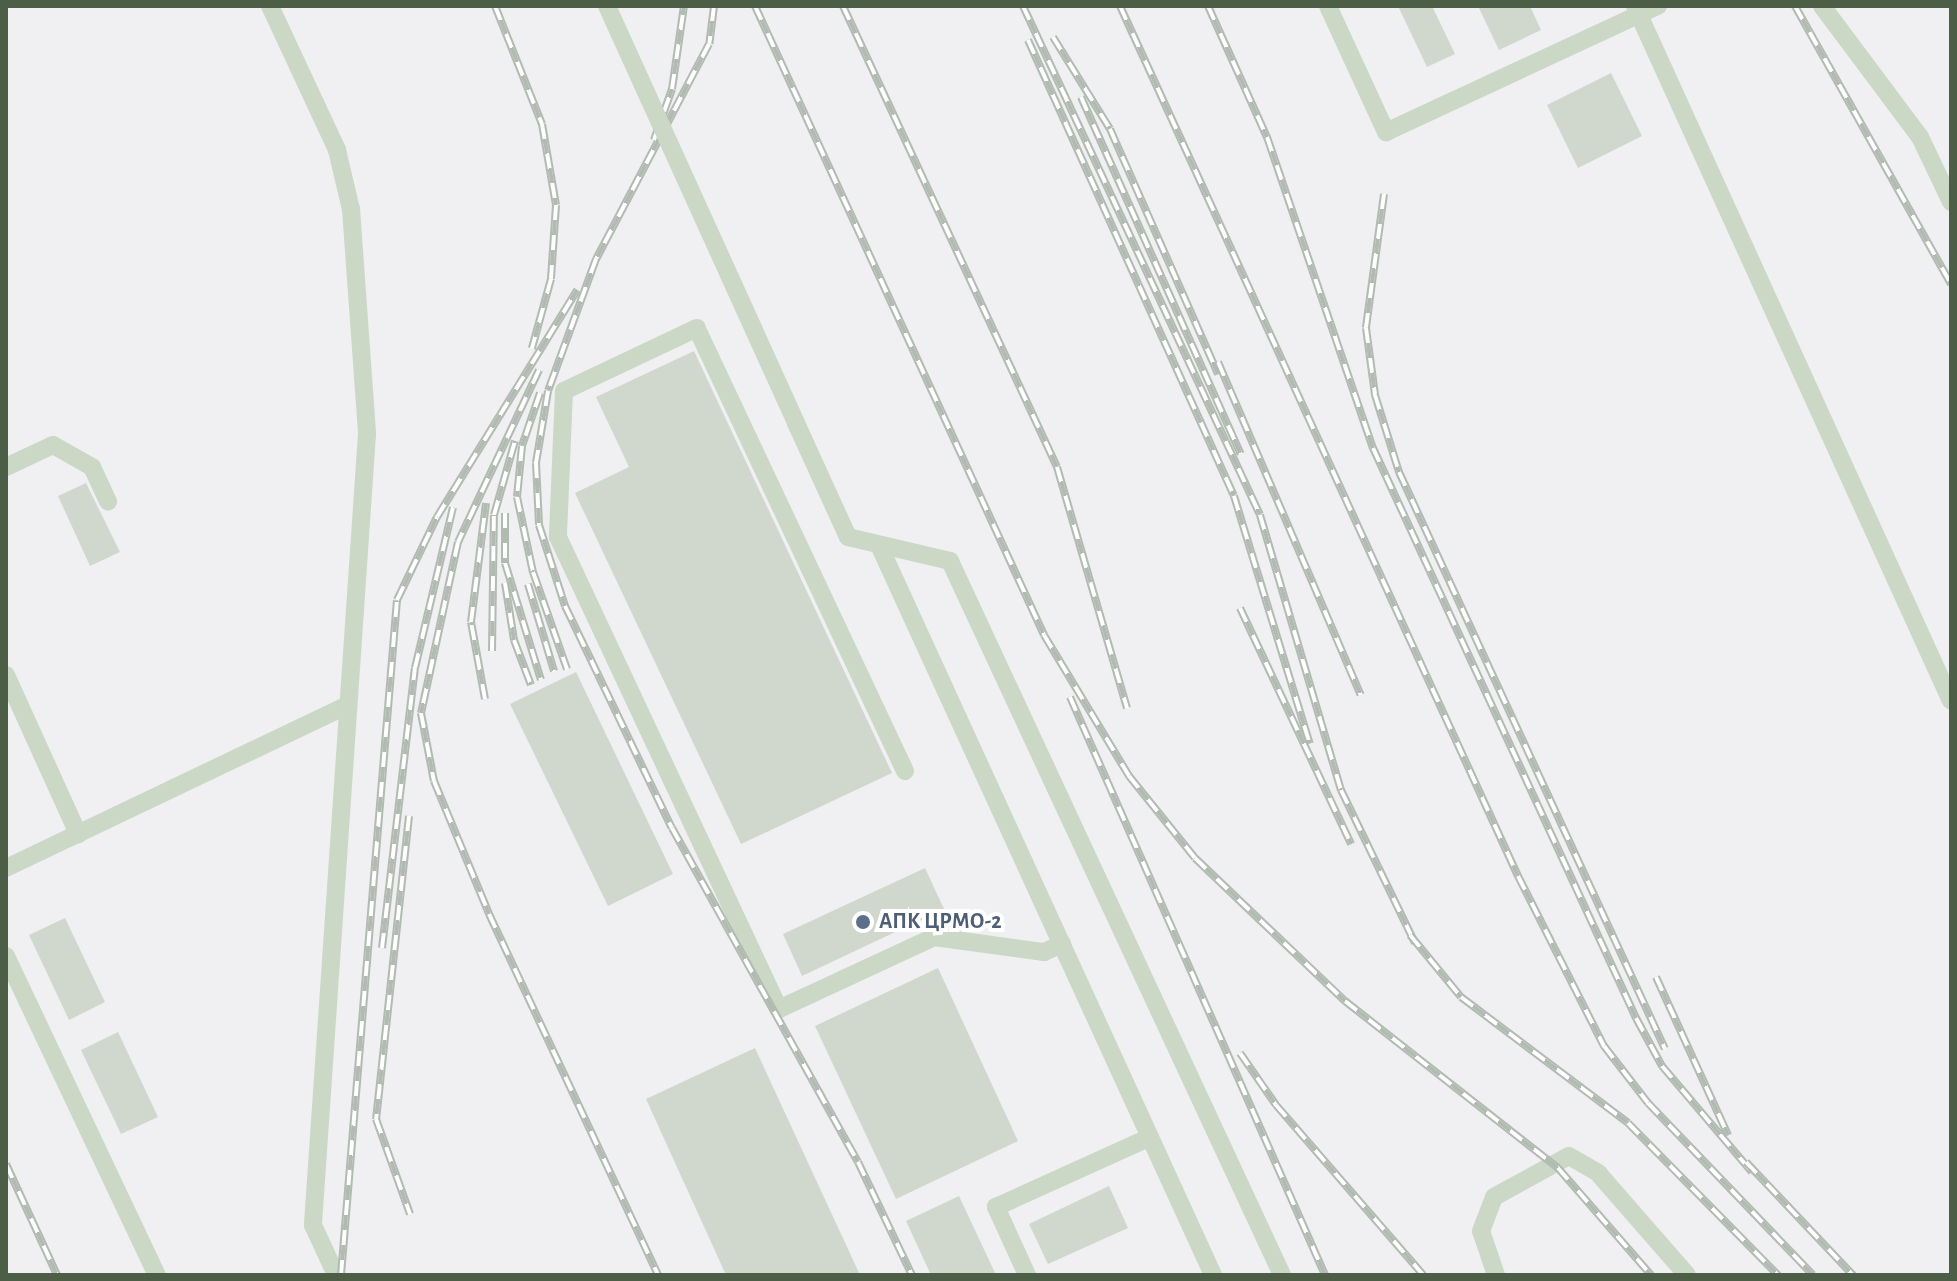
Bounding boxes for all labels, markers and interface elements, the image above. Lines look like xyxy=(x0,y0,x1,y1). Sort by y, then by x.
place label: АПК ЦРМО-2 xyxy=(879,909,1002,935)
marker: АПК ЦРМО-2 xyxy=(854,913,872,931)

